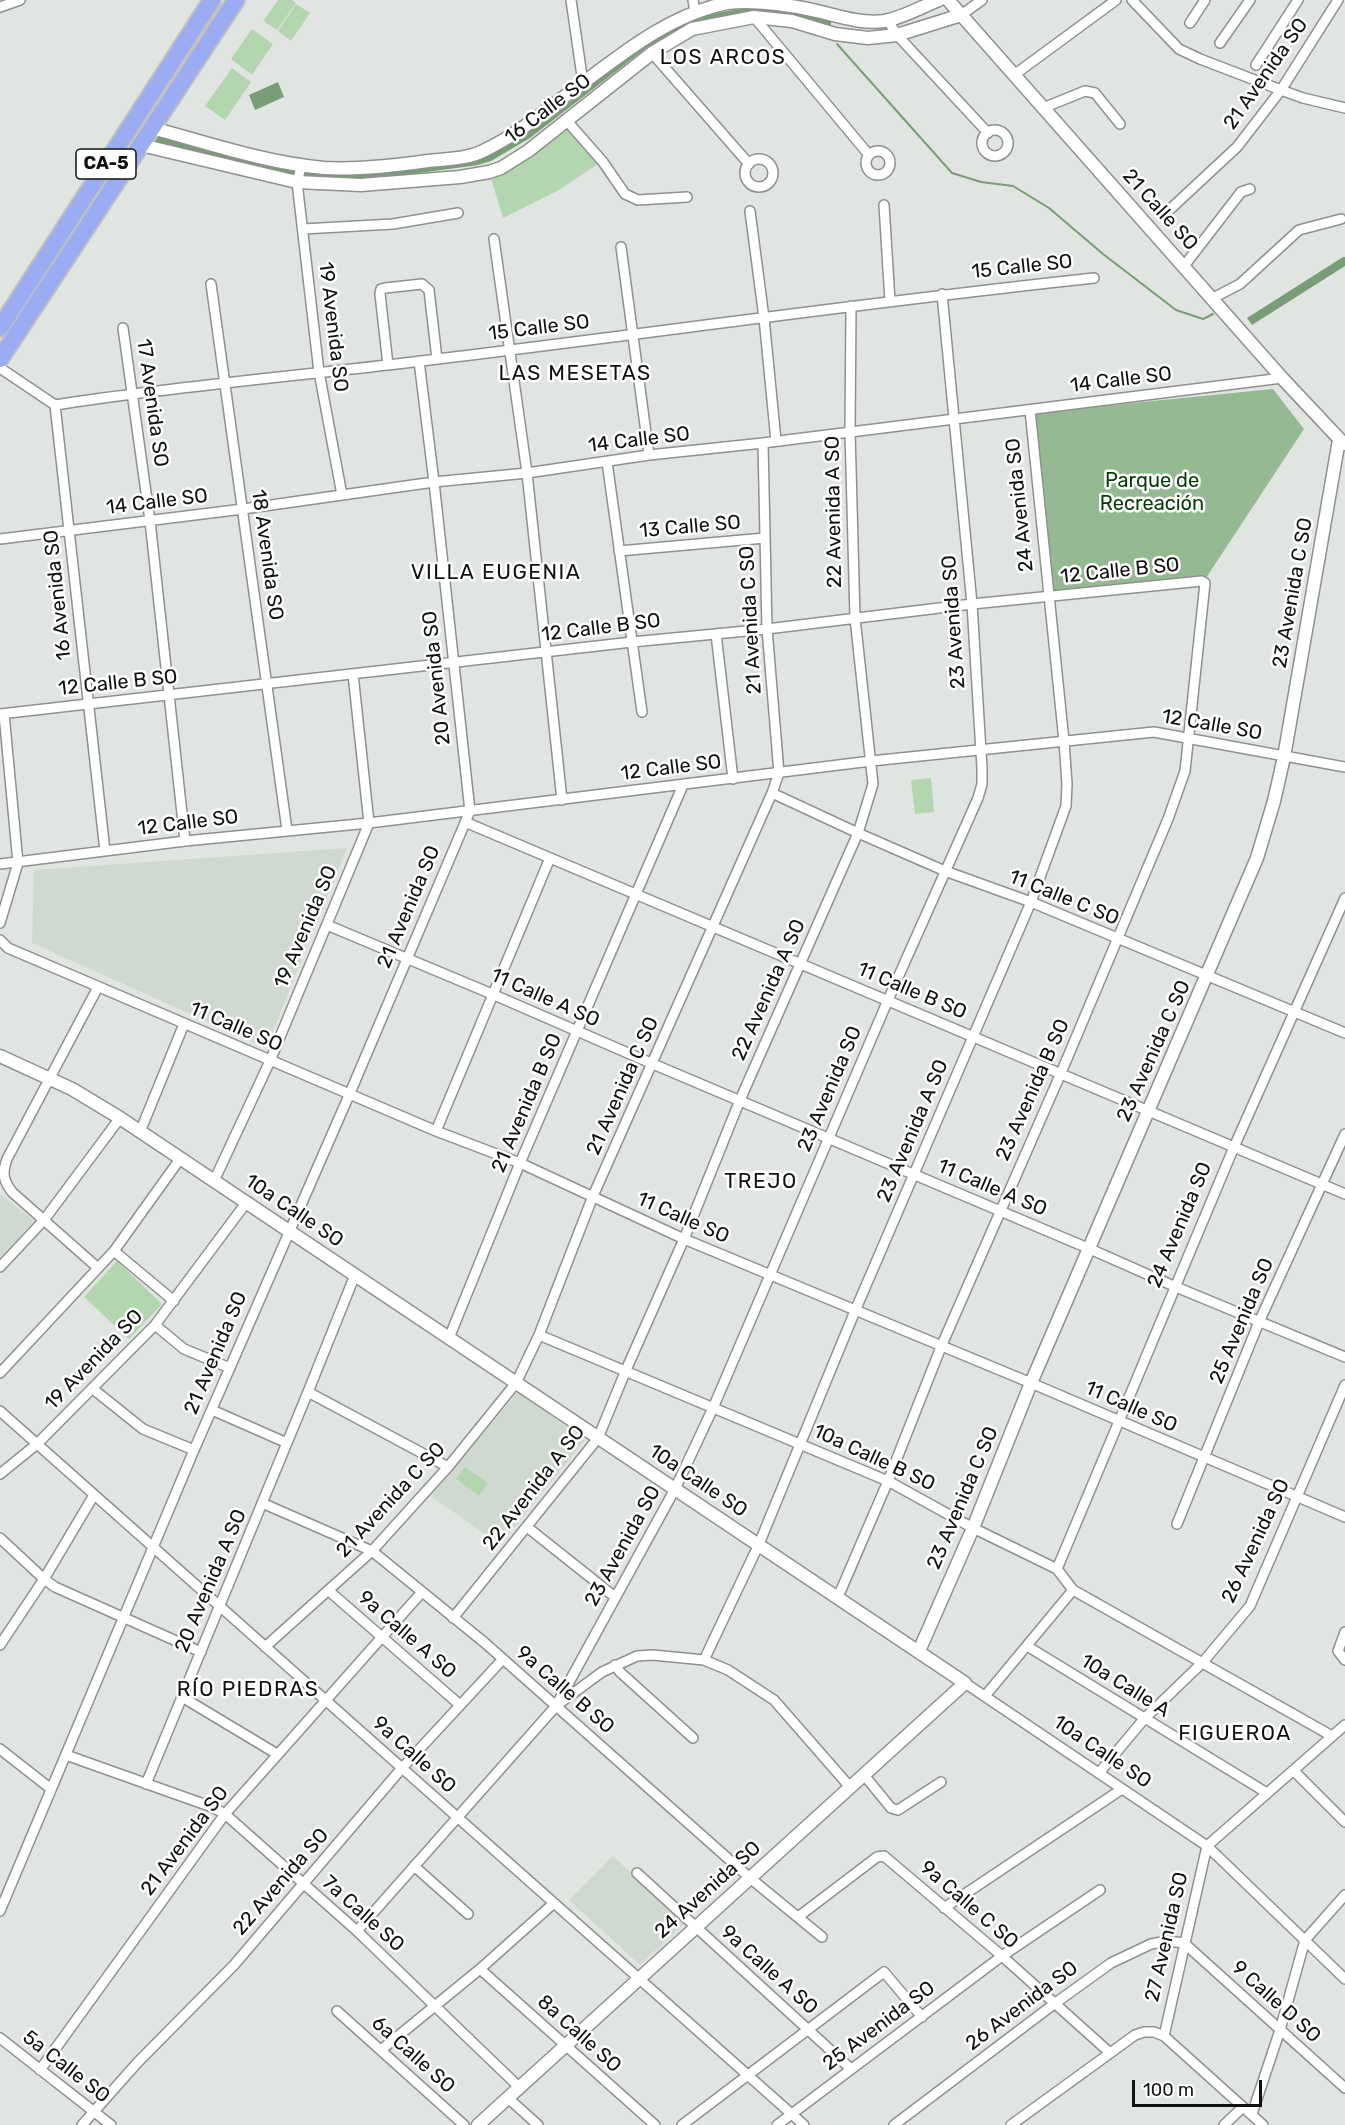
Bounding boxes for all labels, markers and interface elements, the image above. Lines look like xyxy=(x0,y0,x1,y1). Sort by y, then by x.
street label: 21 Avenida SO xyxy=(1219,14,1313,134)
district label: LOS ARCOS xyxy=(660,45,786,71)
street label: 16 Calle SO xyxy=(500,69,596,149)
road number: CA-5 xyxy=(76,149,136,179)
street label: 21 Calle SO xyxy=(1117,164,1203,256)
street label: 15 Calle SO xyxy=(970,250,1074,284)
street label: 19 Avenida SO xyxy=(313,261,353,393)
street label: 15 Calle SO xyxy=(487,310,591,346)
street label: 17 Avenida SO xyxy=(131,337,173,469)
district label: LAS MESETAS xyxy=(498,361,652,387)
street label: 14 Calle SO xyxy=(1069,362,1173,398)
street label: 14 Calle SO xyxy=(587,422,691,458)
street label: 22 Avenida A SO xyxy=(821,436,847,588)
street label: 24 Avenida SO xyxy=(1001,437,1039,573)
park label: Parque de Recreación xyxy=(1100,469,1204,516)
street label: 14 Calle SO xyxy=(105,484,209,520)
street label: 18 Avenida SO xyxy=(246,488,288,622)
street label: 13 Calle SO xyxy=(638,511,742,543)
street label: 23 Avenida C SO xyxy=(1268,516,1318,670)
street label: 16 Avenida SO xyxy=(39,529,77,661)
street label: 21 Avenida C SO xyxy=(735,545,767,695)
street label: 12 Calle B SO xyxy=(1059,553,1181,589)
street label: 23 Avenida SO xyxy=(937,554,971,690)
district label: VILLA EUGENIA xyxy=(411,560,581,586)
street label: 12 Calle B SO xyxy=(540,609,662,647)
street label: 20 Avenida SO xyxy=(418,610,456,746)
street label: 12 Calle B SO xyxy=(57,665,179,701)
street label: 12 Calle SO xyxy=(1160,704,1264,746)
street label: 12 Calle SO xyxy=(619,750,723,786)
street label: 12 Calle SO xyxy=(136,805,240,841)
street label: 21 Avenida SO xyxy=(372,842,446,972)
street label: 19 Avenida SO xyxy=(269,862,343,992)
street label: 11 Calle C SO xyxy=(1006,865,1122,931)
street label: 22 Avenida A SO xyxy=(727,916,811,1064)
street label: 11 Calle B SO xyxy=(854,957,970,1025)
street label: 11 Calle A SO xyxy=(487,963,603,1033)
street label: 23 Avenida C SO xyxy=(1112,977,1196,1125)
street label: 11 Calle SO xyxy=(186,997,286,1057)
street label: 21 Avenida C SO xyxy=(582,1013,664,1159)
street label: 23 Avenida B SO xyxy=(991,1016,1075,1164)
street label: 23 Avenida SO xyxy=(793,1023,867,1155)
street label: 21 Avenida B SO xyxy=(487,1030,567,1176)
street label: 23 Avenida A SO xyxy=(872,1056,954,1206)
street label: 11 Calle A SO xyxy=(934,1154,1050,1222)
street label: 24 Avenida SO xyxy=(1143,1158,1217,1292)
street label: 10a Calle SO xyxy=(240,1169,348,1253)
district label: TREJO xyxy=(724,1169,798,1195)
street label: 11 Calle SO xyxy=(633,1187,733,1249)
street label: 25 Avenida SO xyxy=(1205,1255,1279,1387)
street label: 21 Avenida SO xyxy=(179,1288,253,1418)
street label: 19 Avenida SO xyxy=(40,1305,148,1415)
street label: 11 Calle SO xyxy=(1081,1376,1181,1438)
street label: 10a Calle B SO xyxy=(809,1419,939,1497)
street label: 22 Avenida A SO xyxy=(478,1421,590,1555)
street label: 23 Avenida C SO xyxy=(922,1423,1004,1573)
street label: 21 Avenida C SO xyxy=(331,1437,451,1563)
street label: 10a Calle SO xyxy=(644,1439,752,1523)
street label: 26 Avenida SO xyxy=(1217,1475,1295,1607)
street label: 23 Avenida SO xyxy=(580,1482,666,1610)
street label: 20 Avenida A SO xyxy=(170,1506,252,1656)
street label: 9a Calle A SO xyxy=(353,1586,461,1684)
street label: 9a Calle B SO xyxy=(511,1641,619,1739)
street label: 10a Calle A xyxy=(1076,1649,1174,1723)
district label: RÍO PIEDRAS xyxy=(177,1677,319,1703)
street label: 10a Calle SO xyxy=(1048,1710,1156,1794)
street label: 9a Calle SO xyxy=(367,1711,461,1799)
district label: FIGUEROA xyxy=(1178,1721,1292,1747)
street label: 21 Avenida SO xyxy=(136,1782,234,1900)
street label: 22 Avenida SO xyxy=(228,1824,334,1940)
street label: 24 Avenida SO xyxy=(650,1836,766,1944)
street label: 9a Calle C SO xyxy=(915,1856,1023,1954)
street label: 27 Avenida SO xyxy=(1140,1870,1194,2004)
street label: 7a Calle SO xyxy=(317,1871,409,1957)
street label: 9a Calle A SO xyxy=(716,1920,822,2020)
street label: 26 Avenida SO xyxy=(961,1956,1083,2056)
street label: 9 Calle D SO xyxy=(1227,1956,1325,2048)
street label: 25 Avenida SO xyxy=(818,1976,940,2076)
street label: 8a Calle SO xyxy=(532,1990,626,2078)
street label: 6a Calle SO xyxy=(366,2011,460,2099)
street label: 5a Calle SO xyxy=(18,2026,114,2108)
scale bar xyxy=(1135,2068,1266,2106)
text: 100 m xyxy=(1143,2079,1194,2101)

